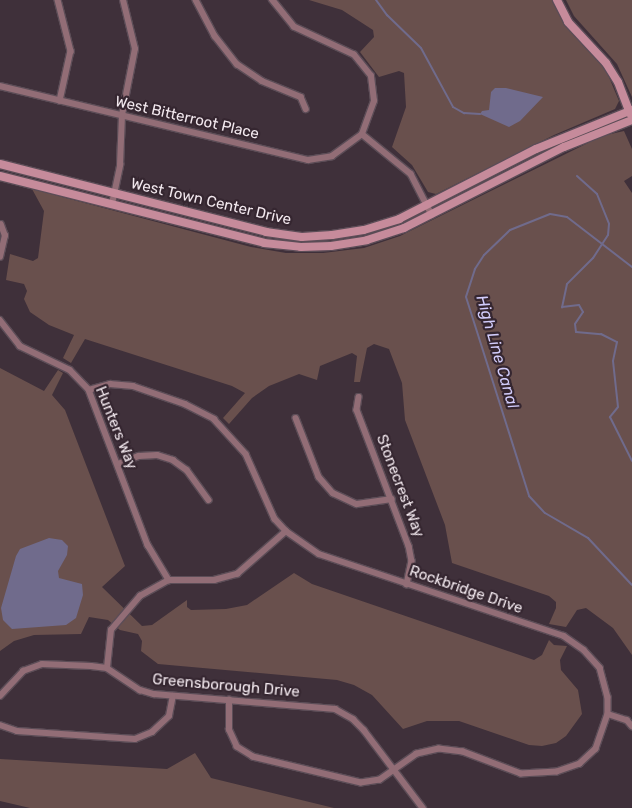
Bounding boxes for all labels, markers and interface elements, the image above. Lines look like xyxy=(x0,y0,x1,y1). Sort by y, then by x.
street label: West Bitterroot Place xyxy=(113,93,261,143)
street label: West Town Center Drive xyxy=(129,175,293,229)
water label: High Line Canal xyxy=(472,293,522,411)
street label: Hunters Way xyxy=(91,384,141,472)
street label: Stonecrest Way xyxy=(372,432,428,540)
street label: Rockbridge Drive xyxy=(407,562,525,618)
street label: Greensborough Drive xyxy=(152,671,300,701)

